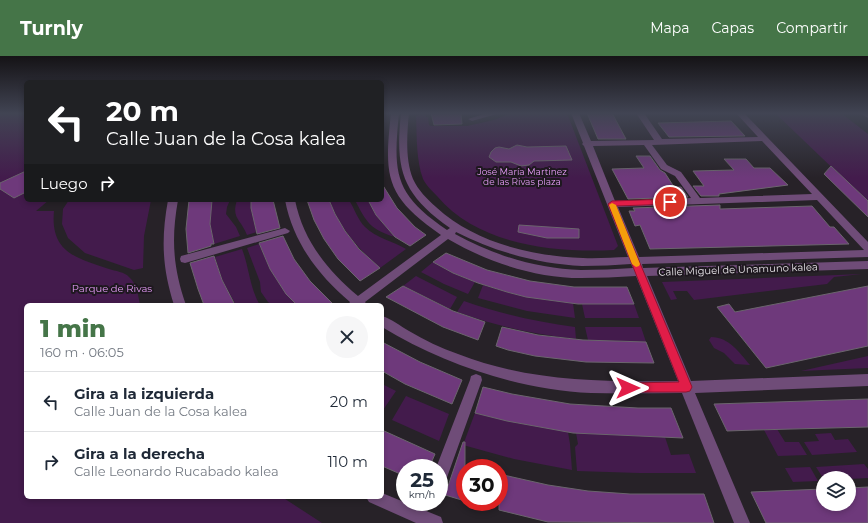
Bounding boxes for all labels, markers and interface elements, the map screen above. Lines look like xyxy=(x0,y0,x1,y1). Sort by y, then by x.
text: Turnly xyxy=(20,17,83,40)
text: Mapa xyxy=(650,19,690,37)
text: Capas xyxy=(712,19,754,37)
text: Compartir xyxy=(776,19,848,37)
text: 20 m xyxy=(106,94,179,128)
icon: left xyxy=(40,96,92,148)
text: Calle Juan de la Cosa kalea xyxy=(106,128,346,150)
park label: José María Martinez de las Rivas plaza xyxy=(476,166,567,187)
icon: right xyxy=(96,172,118,194)
text: Luego xyxy=(40,174,88,193)
pin xyxy=(653,185,687,219)
icon: arrive xyxy=(659,191,681,213)
street label: Calle Miguel de Unamuno kalea xyxy=(658,260,818,279)
park label: Parque de Rivas xyxy=(72,282,152,295)
text: 1 min xyxy=(40,314,106,343)
button: close xyxy=(326,316,368,358)
text: 160 m · 06:05 xyxy=(40,344,124,360)
position arrow xyxy=(607,367,649,409)
text: Gira a la izquierda xyxy=(74,384,214,403)
icon: left xyxy=(40,391,62,413)
text: 20 m xyxy=(330,392,368,411)
text: Calle Juan de la Cosa kalea xyxy=(74,403,247,419)
text: Gira a la derecha xyxy=(74,444,205,463)
icon: right xyxy=(40,451,62,473)
text: 110 m xyxy=(327,452,368,471)
speed limit sign: 30 xyxy=(456,459,508,511)
text: Calle Leonardo Rucabado kalea xyxy=(74,463,279,479)
text: 25 xyxy=(410,468,434,492)
map controls xyxy=(816,471,856,511)
button: layers xyxy=(816,471,856,511)
text: km/h xyxy=(409,488,435,501)

